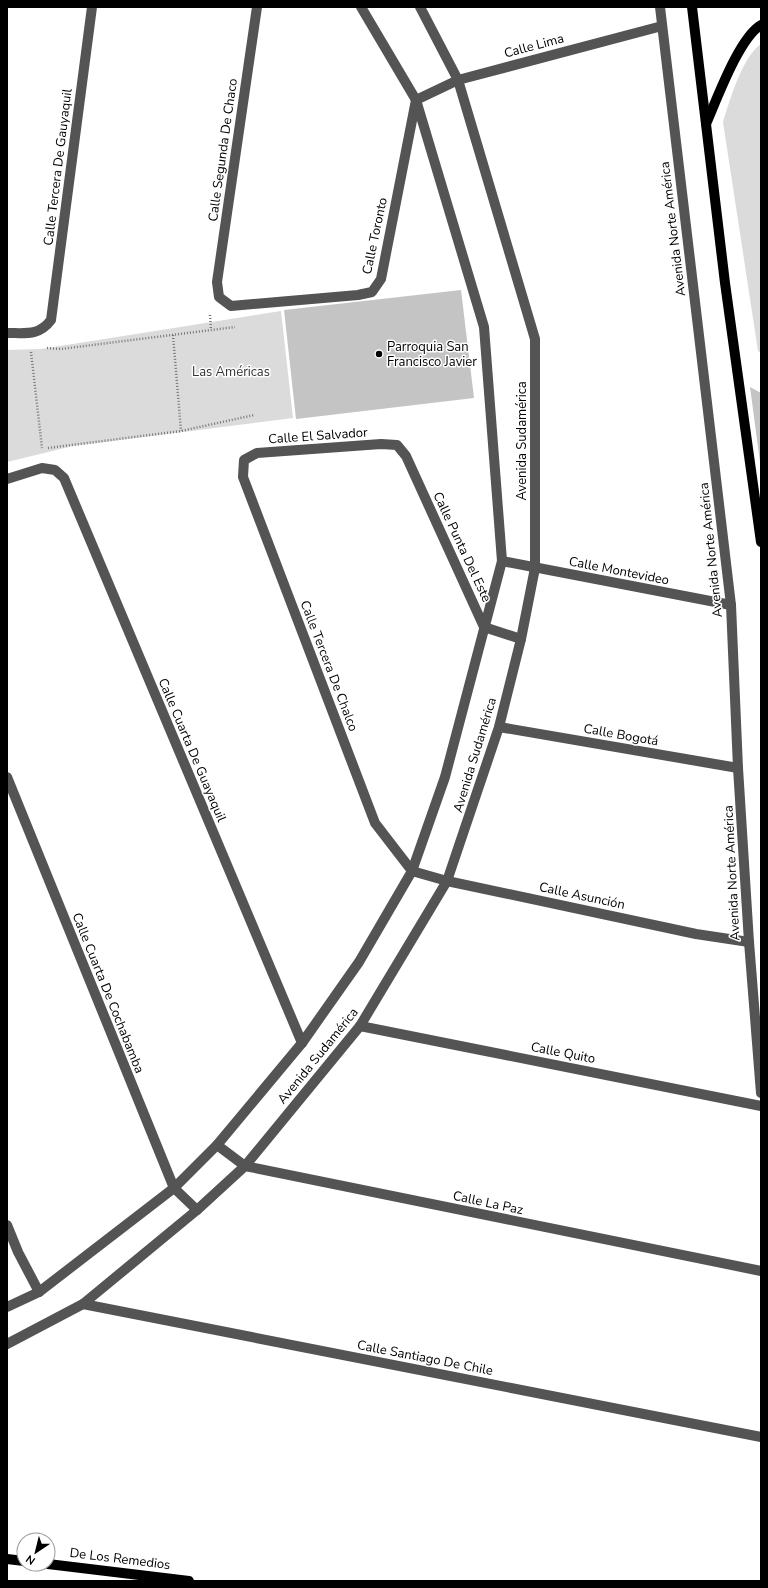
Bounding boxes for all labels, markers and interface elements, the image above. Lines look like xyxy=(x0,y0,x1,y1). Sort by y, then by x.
street label: Calle Lima xyxy=(502,29,566,63)
street label: Calle Segunda De Chaco xyxy=(204,77,242,223)
street label: Calle Tercera De Gauyaquil xyxy=(39,87,77,246)
street label: Avenida Norte América xyxy=(656,161,690,297)
street label: Calle Toronto xyxy=(358,196,392,276)
place label: Parroquia San Francisco Javier xyxy=(387,338,477,371)
marker: Parroquia San Francisco Javier xyxy=(374,349,384,359)
park label: Las Américas xyxy=(192,363,270,381)
street label: Avenida Sudamérica xyxy=(513,381,531,501)
street label: Calle El Salvador xyxy=(268,424,369,448)
street label: Avenida Norte América xyxy=(695,482,727,618)
street label: Calle Punta Del Este xyxy=(429,489,495,605)
street label: Calle Montevideo xyxy=(567,552,671,590)
street label: Calle Tercera De Chalco xyxy=(296,598,362,734)
street label: Calle Cuarta De Guayaquil xyxy=(154,675,231,825)
street label: Avenida Sudamérica xyxy=(449,695,501,815)
street label: Calle Bogotá xyxy=(582,720,660,750)
street label: Avenida Norte América xyxy=(719,805,745,941)
street label: Calle Asunción xyxy=(537,878,627,914)
street label: Calle Cuarta De Cochabamba xyxy=(68,910,148,1076)
street label: Avenida Sudamérica xyxy=(274,1004,362,1108)
street label: Calle Quito xyxy=(529,1038,597,1068)
street label: Calle La Paz xyxy=(451,1187,525,1219)
street label: Calle Santiago De Chile xyxy=(356,1336,495,1380)
north arrow xyxy=(16,1532,56,1572)
street label: De Los Remedios xyxy=(69,1544,171,1574)
text: N xyxy=(23,1551,38,1568)

